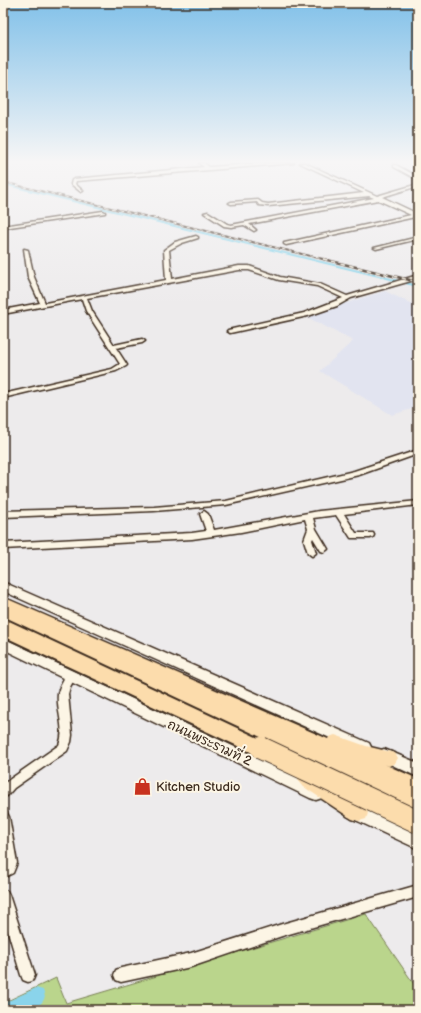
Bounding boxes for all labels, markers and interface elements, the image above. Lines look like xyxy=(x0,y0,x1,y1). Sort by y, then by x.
street label: ถนนพระรามที่ 2 xyxy=(165,711,257,770)
shop icon: Kitchen Studio xyxy=(133,776,153,796)
place label: Kitchen Studio xyxy=(156,779,240,795)

